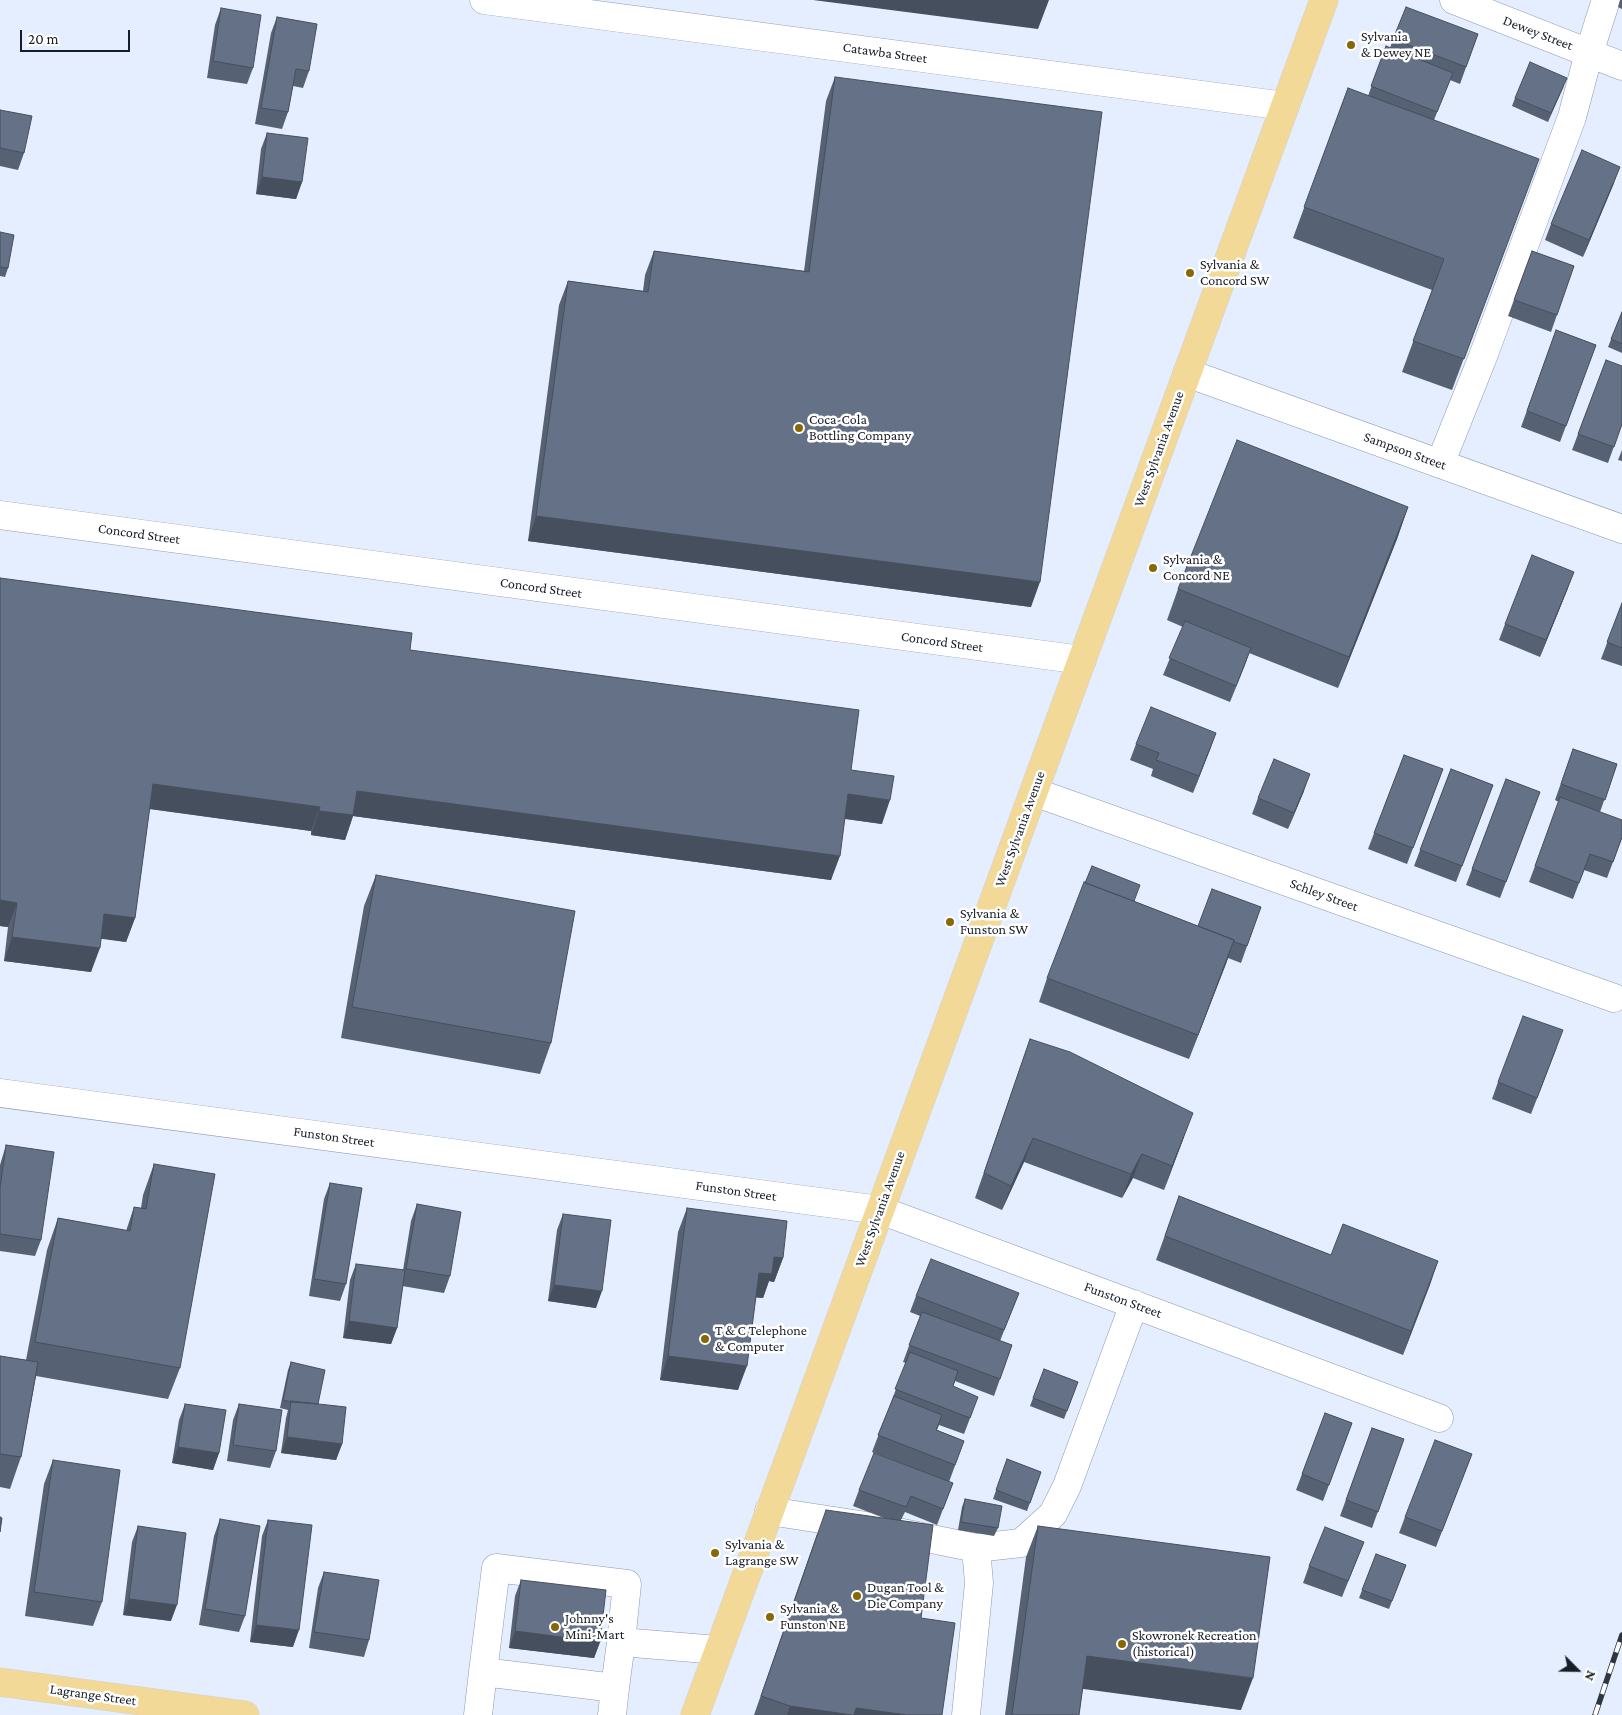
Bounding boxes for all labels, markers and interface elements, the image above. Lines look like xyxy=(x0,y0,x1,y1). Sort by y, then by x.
street label: Dewey Street xyxy=(1501,12,1575,54)
scale bar xyxy=(22,20,132,52)
place label: Sylvania & Dewey NE xyxy=(1361,29,1431,62)
text: 20 m xyxy=(28,31,59,47)
street label: Catawba Street xyxy=(842,39,928,67)
marker: Sylvania & Dewey NE xyxy=(1345,39,1357,51)
place label: Sylvania & Concord SW xyxy=(1200,257,1269,290)
marker: Sylvania & Concord SW xyxy=(1184,267,1196,279)
street label: West Sylvania Avenue xyxy=(1130,389,1188,509)
place label: Coca-Cola Bottling Company xyxy=(809,412,911,444)
marker: Coca-Cola Bottling Company xyxy=(793,422,805,434)
street label: Sampson Street xyxy=(1361,428,1449,474)
street label: Concord Street xyxy=(97,520,181,548)
place label: Sylvania & Concord NE xyxy=(1163,552,1230,584)
marker: Sylvania & Concord NE xyxy=(1147,562,1159,574)
street label: Concord Street xyxy=(499,574,583,602)
street label: Concord Street xyxy=(900,628,984,656)
street label: West Sylvania Avenue xyxy=(991,769,1049,889)
street label: Schley Street xyxy=(1288,875,1360,915)
place label: Sylvania & Funston SW xyxy=(960,906,1028,939)
marker: Sylvania & Funston SW xyxy=(944,916,956,928)
street label: Funston Street xyxy=(292,1123,376,1151)
street label: West Sylvania Avenue xyxy=(851,1149,909,1269)
street label: Funston Street xyxy=(694,1177,778,1205)
street label: Funston Street xyxy=(1082,1278,1164,1322)
place label: T & C Telephone & Computer xyxy=(715,1323,807,1355)
marker: T & C Telephone & Computer xyxy=(699,1333,711,1345)
place label: Sylvania & Lagrange SW xyxy=(725,1537,799,1570)
marker: Sylvania & Lagrange SW xyxy=(709,1547,721,1559)
place label: Dugan Tool & Die Company xyxy=(867,1580,944,1612)
marker: Dugan Tool & Die Company xyxy=(851,1590,863,1602)
place label: Sylvania & Funston NE xyxy=(780,1601,846,1634)
place label: Johnny's Mini-Mart xyxy=(565,1611,624,1644)
marker: Sylvania & Funston NE xyxy=(764,1611,776,1623)
marker: Johnny's Mini-Mart xyxy=(549,1621,561,1633)
place label: Skowronek Recreation (historical) xyxy=(1132,1628,1257,1660)
marker: Skowronek Recreation (historical) xyxy=(1116,1638,1128,1650)
north arrow xyxy=(1552,1645,1602,1695)
text: N xyxy=(1582,1668,1600,1683)
street label: Lagrange Street xyxy=(49,1681,137,1709)

